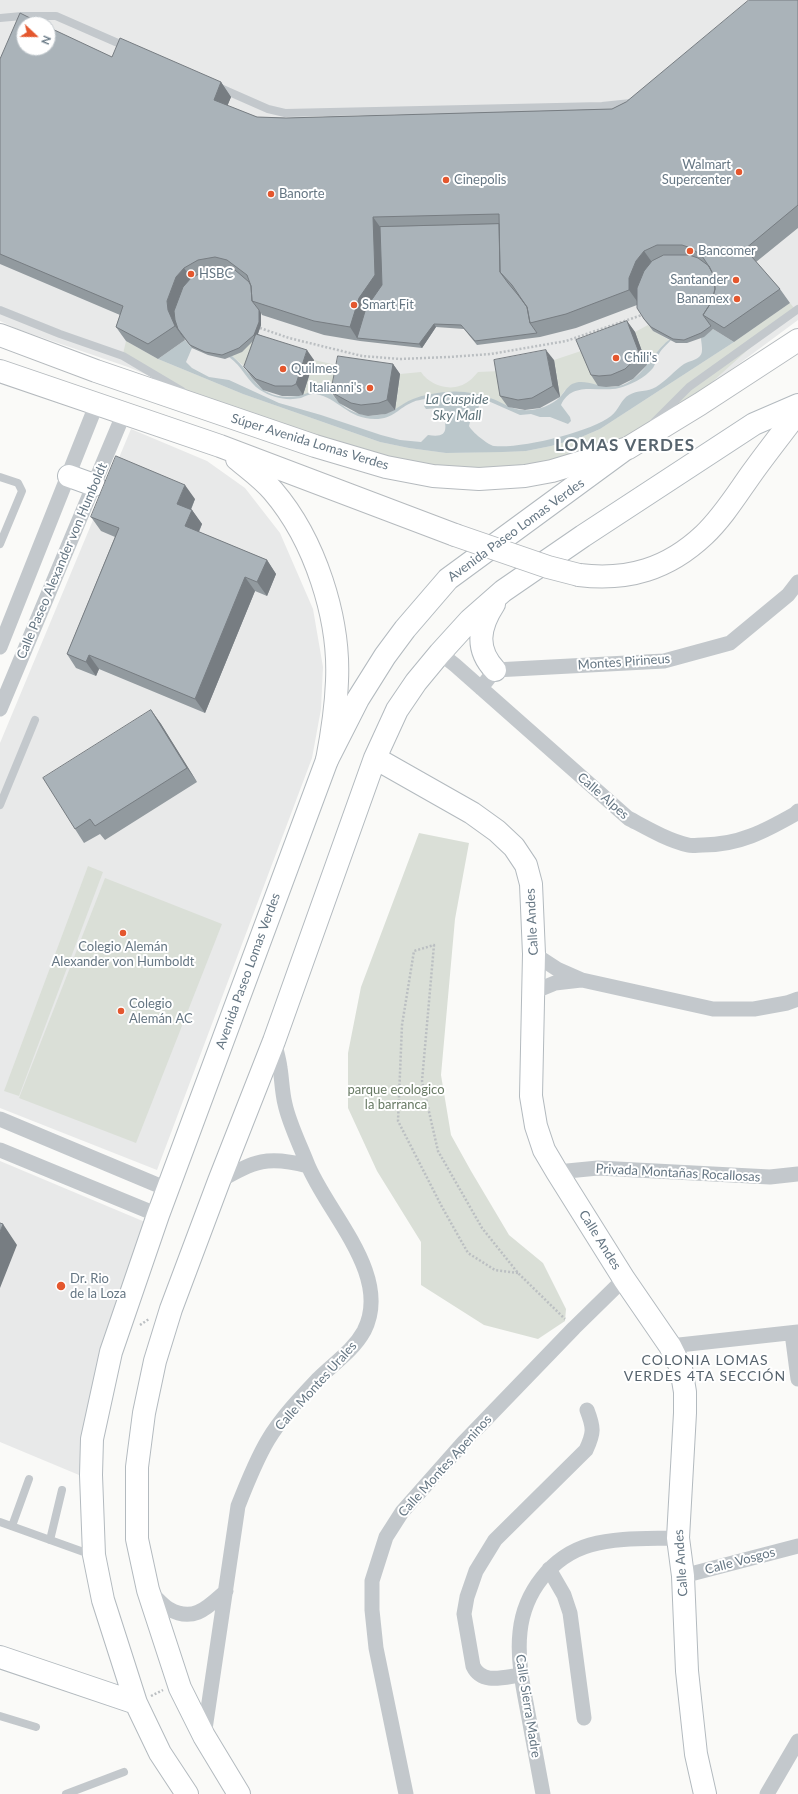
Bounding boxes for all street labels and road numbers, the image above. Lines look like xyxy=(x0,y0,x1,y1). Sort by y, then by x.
street label: Súper Avenida Lomas Verdes xyxy=(229,411,391,473)
street label: Calle Paseo Alexander von Humboldt xyxy=(13,461,111,661)
street label: Avenida Paseo Lomas Verdes xyxy=(445,475,587,585)
street label: Montes Pirineus xyxy=(577,651,671,673)
street label: Calle Alpes xyxy=(574,769,632,823)
street label: Calle Andes xyxy=(522,888,542,956)
street label: Avenida Paseo Lomas Verdes xyxy=(212,891,284,1051)
street label: Privada Montañas Rocallosas xyxy=(595,1161,761,1185)
street label: Calle Andes xyxy=(576,1207,624,1273)
street label: Calle Montes Urales xyxy=(272,1338,360,1434)
street label: Calle Montes Apeninos xyxy=(395,1412,495,1520)
street label: Calle Andes xyxy=(671,1529,691,1597)
street label: Calle Vosgos xyxy=(703,1544,777,1578)
street label: Calle Sierra Madre xyxy=(512,1653,544,1759)

